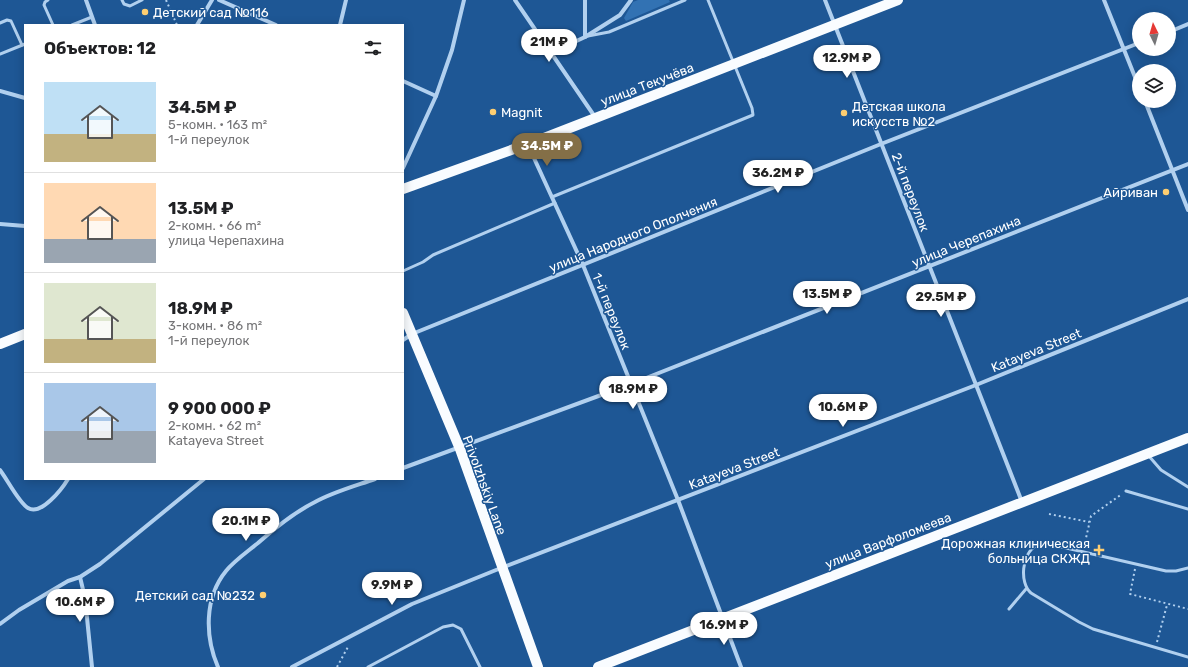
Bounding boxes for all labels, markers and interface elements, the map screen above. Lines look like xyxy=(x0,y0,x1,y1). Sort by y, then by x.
place label: Детский сад №116 xyxy=(153,5,269,20)
marker: Детский сад №116 xyxy=(140,7,150,17)
north arrow xyxy=(1132,12,1176,56)
map controls xyxy=(1132,12,1176,108)
pin: 21M ₽ xyxy=(521,29,577,63)
text: 21M ₽ xyxy=(530,34,568,49)
icon: filters xyxy=(362,37,384,59)
text: Объектов: 12 xyxy=(44,38,156,58)
pin: 12.9M ₽ xyxy=(810,45,884,79)
text: 12.9M ₽ xyxy=(822,50,872,65)
street label: улица Текучёва xyxy=(599,60,696,109)
button: layers xyxy=(1132,64,1176,108)
text: 34.5M ₽ xyxy=(168,97,236,117)
icon: home xyxy=(76,98,124,146)
place label: Детская школа искусств №2 xyxy=(852,99,946,129)
place label: Magnit xyxy=(501,105,542,121)
marker: Magnit xyxy=(488,107,498,117)
marker: Детская школа искусств №2 xyxy=(839,108,849,118)
text: 5-комн. · 163 m² xyxy=(168,117,267,132)
text: 1-й переулок xyxy=(168,132,249,147)
pin: 34.5M ₽ xyxy=(510,133,584,167)
text: 34.5M ₽ xyxy=(521,138,573,153)
street label: 2-й переулок xyxy=(889,151,932,234)
pin: 36.2M ₽ xyxy=(741,160,815,194)
text: 36.2M ₽ xyxy=(752,165,804,180)
place label: Айриван xyxy=(1103,185,1158,200)
marker: Айриван xyxy=(1161,187,1171,197)
street label: улица Народного Ополчения xyxy=(547,194,720,275)
text: 13.5M ₽ xyxy=(168,198,233,218)
icon: home xyxy=(76,199,124,247)
street label: улица Черепахина xyxy=(909,213,1023,270)
text: 2-комн. · 66 m² xyxy=(168,218,261,233)
text: улица Черепахина xyxy=(168,233,284,248)
street label: 1-й переулок xyxy=(589,271,634,352)
pin: 13.5M ₽ xyxy=(790,281,864,315)
pin: 29.5M ₽ xyxy=(904,284,978,318)
text: 13.5M ₽ xyxy=(802,286,852,301)
text: 29.5M ₽ xyxy=(915,289,967,304)
text: 18.9M ₽ xyxy=(168,298,233,318)
icon: home xyxy=(76,299,124,347)
text: 3-комн. · 86 m² xyxy=(168,318,262,333)
street label: Katayeva Street xyxy=(989,326,1083,375)
text: 1-й переулок xyxy=(168,333,249,348)
pin: 18.9M ₽ xyxy=(596,376,670,410)
text: 18.9M ₽ xyxy=(608,381,658,396)
pin: 10.6M ₽ xyxy=(806,394,880,428)
text: 9 900 000 ₽ xyxy=(168,398,271,418)
icon: home xyxy=(76,399,124,447)
text: 10.6M ₽ xyxy=(818,399,868,414)
text: 2-комн. · 62 m² xyxy=(168,418,261,433)
text: Katayeva Street xyxy=(168,433,264,448)
street label: Privolzhskiy Lane xyxy=(460,433,509,537)
street label: Katayeva Street xyxy=(687,444,782,493)
pin: 20.1M ₽ xyxy=(209,508,283,542)
street label: улица Варфоломеева xyxy=(823,509,953,571)
text: 20.1M ₽ xyxy=(221,513,271,528)
place label: Дорожная клиническая больница СКЖД xyxy=(941,536,1090,566)
marker: Дорожная клиническая больница СКЖД xyxy=(1093,544,1105,556)
pin: 9.9M ₽ xyxy=(359,572,425,606)
text: 9.9M ₽ xyxy=(371,577,413,592)
place label: Детский сад №232 xyxy=(135,588,255,603)
pin: 10.6M ₽ xyxy=(43,589,117,623)
marker: Детский сад №232 xyxy=(258,590,268,600)
text: 10.6M ₽ xyxy=(55,594,105,609)
pin: 16.9M ₽ xyxy=(687,612,761,646)
text: 16.9M ₽ xyxy=(699,617,749,632)

